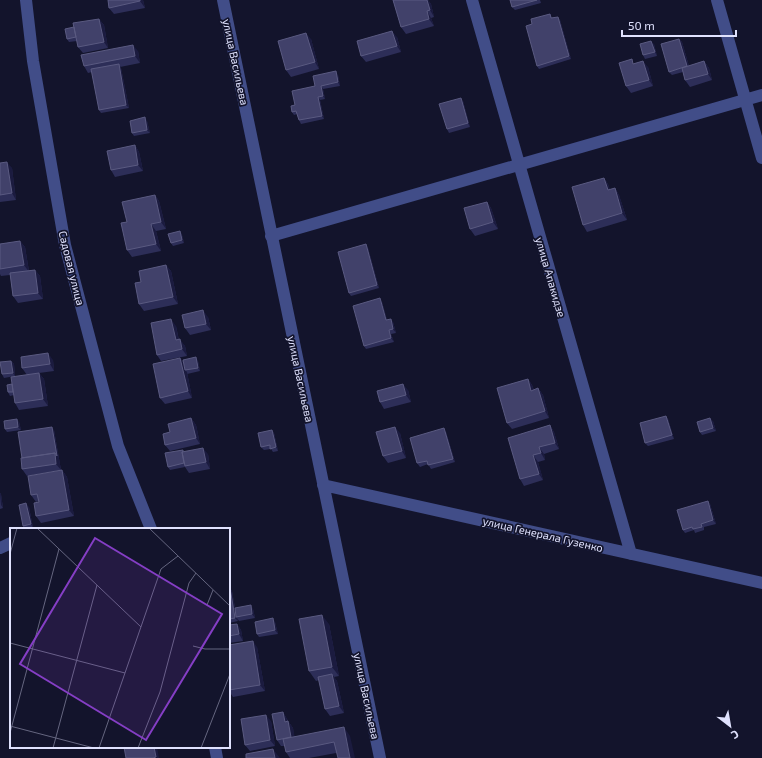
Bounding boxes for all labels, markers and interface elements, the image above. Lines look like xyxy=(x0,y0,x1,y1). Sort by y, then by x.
scale bar xyxy=(622,12,736,38)
street label: улица Васильева xyxy=(220,18,251,107)
text: 50 m xyxy=(628,18,655,32)
street label: Садовая улица xyxy=(55,229,88,307)
street label: улица Апакидзе xyxy=(532,235,569,319)
street label: улица Васильева xyxy=(285,335,316,424)
street label: улица Генерала Гузенко xyxy=(481,514,604,555)
inset map xyxy=(10,528,230,748)
street label: улица Васильева xyxy=(351,652,382,741)
north arrow xyxy=(710,706,750,746)
text: С xyxy=(729,728,742,743)

